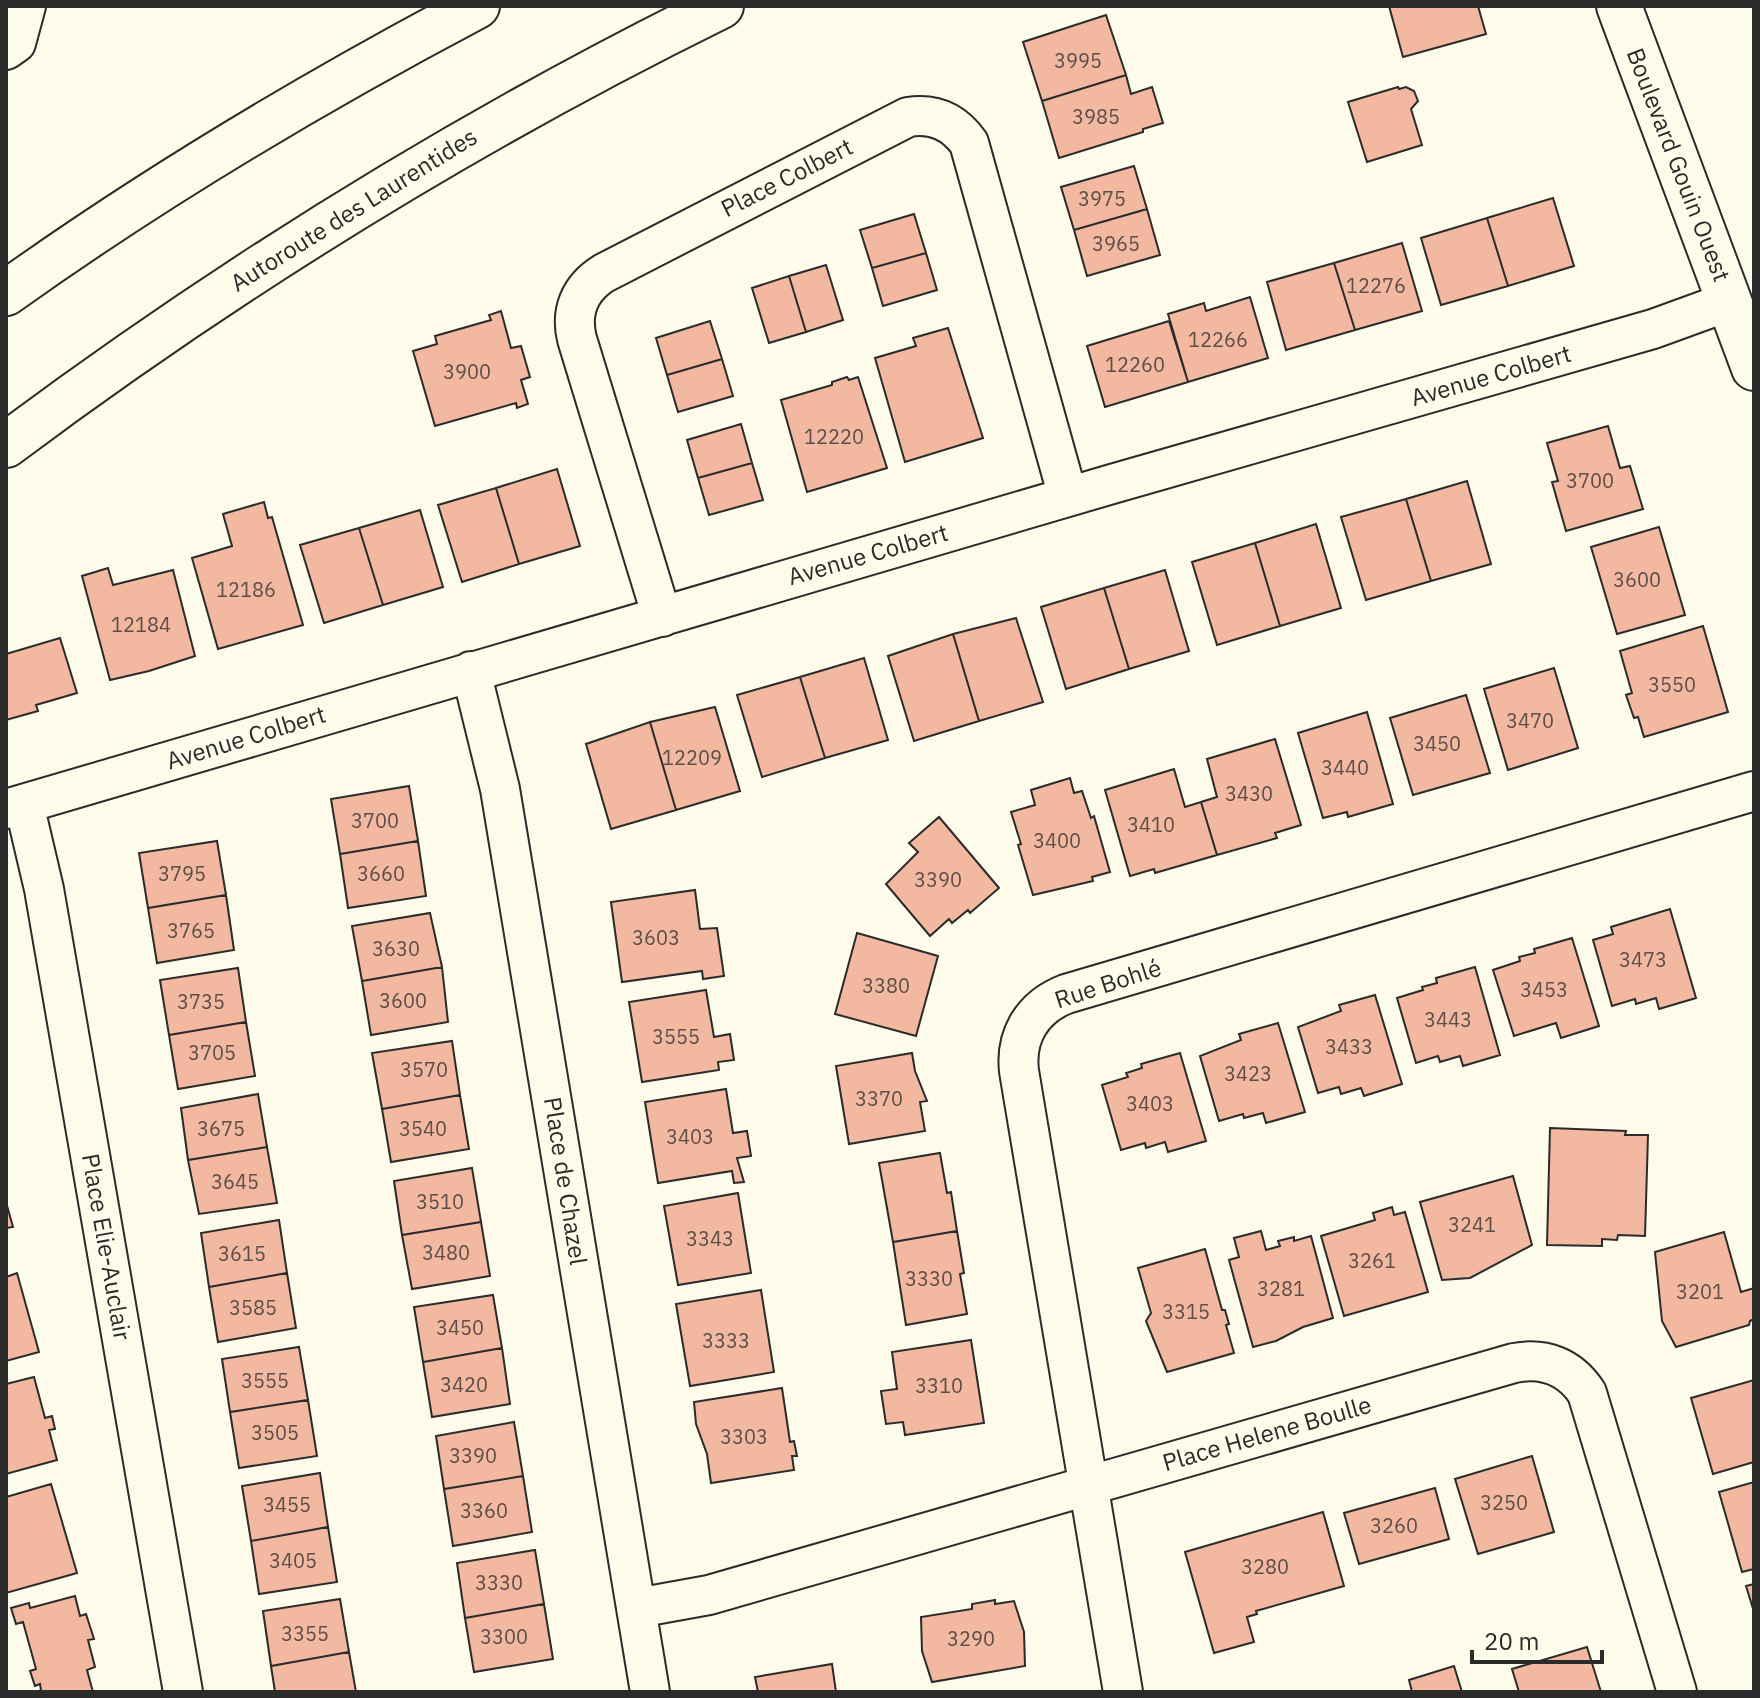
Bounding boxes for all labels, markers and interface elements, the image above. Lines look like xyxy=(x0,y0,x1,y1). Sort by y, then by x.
street label: Boulevard Gouin Ouest xyxy=(1620,43,1738,286)
house number: 3995 xyxy=(1054,47,1102,74)
house number: 3985 xyxy=(1072,103,1120,130)
street label: Autoroute des Laurentides xyxy=(224,120,483,298)
street label: Place Colbert xyxy=(715,130,858,224)
house number: 3975 xyxy=(1078,185,1126,212)
house number: 3965 xyxy=(1092,230,1140,257)
house number: 12276 xyxy=(1346,272,1406,299)
house number: 12266 xyxy=(1188,326,1248,353)
street label: Avenue Colbert xyxy=(1407,337,1574,413)
house number: 12260 xyxy=(1105,351,1165,378)
house number: 3900 xyxy=(443,358,491,385)
house number: 12220 xyxy=(804,423,864,450)
house number: 3700 xyxy=(1566,467,1614,494)
street label: Avenue Colbert xyxy=(784,516,951,592)
house number: 3600 xyxy=(1613,566,1661,593)
house number: 12186 xyxy=(216,576,276,603)
house number: 12184 xyxy=(111,611,171,638)
house number: 3550 xyxy=(1648,671,1696,698)
street label: Avenue Colbert xyxy=(162,698,329,776)
house number: 3470 xyxy=(1506,707,1554,734)
house number: 3450 xyxy=(1413,730,1461,757)
house number: 12209 xyxy=(662,744,722,771)
house number: 3440 xyxy=(1321,754,1369,781)
house number: 3430 xyxy=(1225,780,1273,807)
house number: 3700 xyxy=(351,807,399,834)
house number: 3410 xyxy=(1127,811,1175,838)
house number: 3400 xyxy=(1033,827,1081,854)
house number: 3795 xyxy=(158,860,206,887)
house number: 3660 xyxy=(357,860,405,887)
house number: 3390 xyxy=(914,866,962,893)
house number: 3765 xyxy=(167,917,215,944)
house number: 3603 xyxy=(632,924,680,951)
house number: 3630 xyxy=(372,935,420,962)
house number: 3473 xyxy=(1619,946,1667,973)
street label: Rue Bohlé xyxy=(1050,951,1165,1015)
house number: 3380 xyxy=(862,972,910,999)
house number: 3453 xyxy=(1520,976,1568,1003)
house number: 3600 xyxy=(379,987,427,1014)
house number: 3735 xyxy=(177,988,225,1015)
house number: 3443 xyxy=(1424,1006,1472,1033)
house number: 3555 xyxy=(652,1023,700,1050)
house number: 3433 xyxy=(1325,1033,1373,1060)
house number: 3705 xyxy=(188,1039,236,1066)
house number: 3570 xyxy=(400,1056,448,1083)
house number: 3423 xyxy=(1224,1060,1272,1087)
house number: 3370 xyxy=(855,1085,903,1112)
house number: 3403 xyxy=(1126,1090,1174,1117)
street label: Place de Chazel xyxy=(537,1095,595,1267)
house number: 3675 xyxy=(197,1115,245,1142)
house number: 3540 xyxy=(399,1115,447,1142)
house number: 3403 xyxy=(666,1123,714,1150)
street label: Place Elie-Auclair xyxy=(75,1151,139,1343)
house number: 3645 xyxy=(211,1168,259,1195)
house number: 3510 xyxy=(416,1188,464,1215)
house number: 3241 xyxy=(1448,1211,1496,1238)
house number: 3343 xyxy=(686,1225,734,1252)
house number: 3480 xyxy=(422,1239,470,1266)
house number: 3615 xyxy=(218,1240,266,1267)
house number: 3261 xyxy=(1348,1247,1396,1274)
house number: 3330 xyxy=(905,1265,953,1292)
house number: 3281 xyxy=(1257,1275,1305,1302)
house number: 3201 xyxy=(1676,1278,1724,1305)
house number: 3585 xyxy=(229,1294,277,1321)
house number: 3315 xyxy=(1162,1298,1210,1325)
house number: 3450 xyxy=(436,1314,484,1341)
house number: 3333 xyxy=(702,1327,750,1354)
house number: 3555 xyxy=(241,1367,289,1394)
house number: 3420 xyxy=(440,1371,488,1398)
house number: 3310 xyxy=(915,1372,963,1399)
street label: Place Helene Boulle xyxy=(1159,1388,1375,1478)
house number: 3505 xyxy=(251,1419,299,1446)
house number: 3303 xyxy=(720,1423,768,1450)
house number: 3390 xyxy=(449,1442,497,1469)
house number: 3250 xyxy=(1480,1489,1528,1516)
house number: 3455 xyxy=(263,1491,311,1518)
house number: 3360 xyxy=(460,1497,508,1524)
house number: 3260 xyxy=(1370,1512,1418,1539)
house number: 3405 xyxy=(269,1547,317,1574)
house number: 3280 xyxy=(1241,1553,1289,1580)
house number: 3330 xyxy=(475,1569,523,1596)
scale bar xyxy=(1472,1614,1602,1664)
house number: 3355 xyxy=(281,1620,329,1647)
house number: 3300 xyxy=(480,1623,528,1650)
house number: 3290 xyxy=(947,1625,995,1652)
text: 20 m xyxy=(1484,1625,1539,1657)

